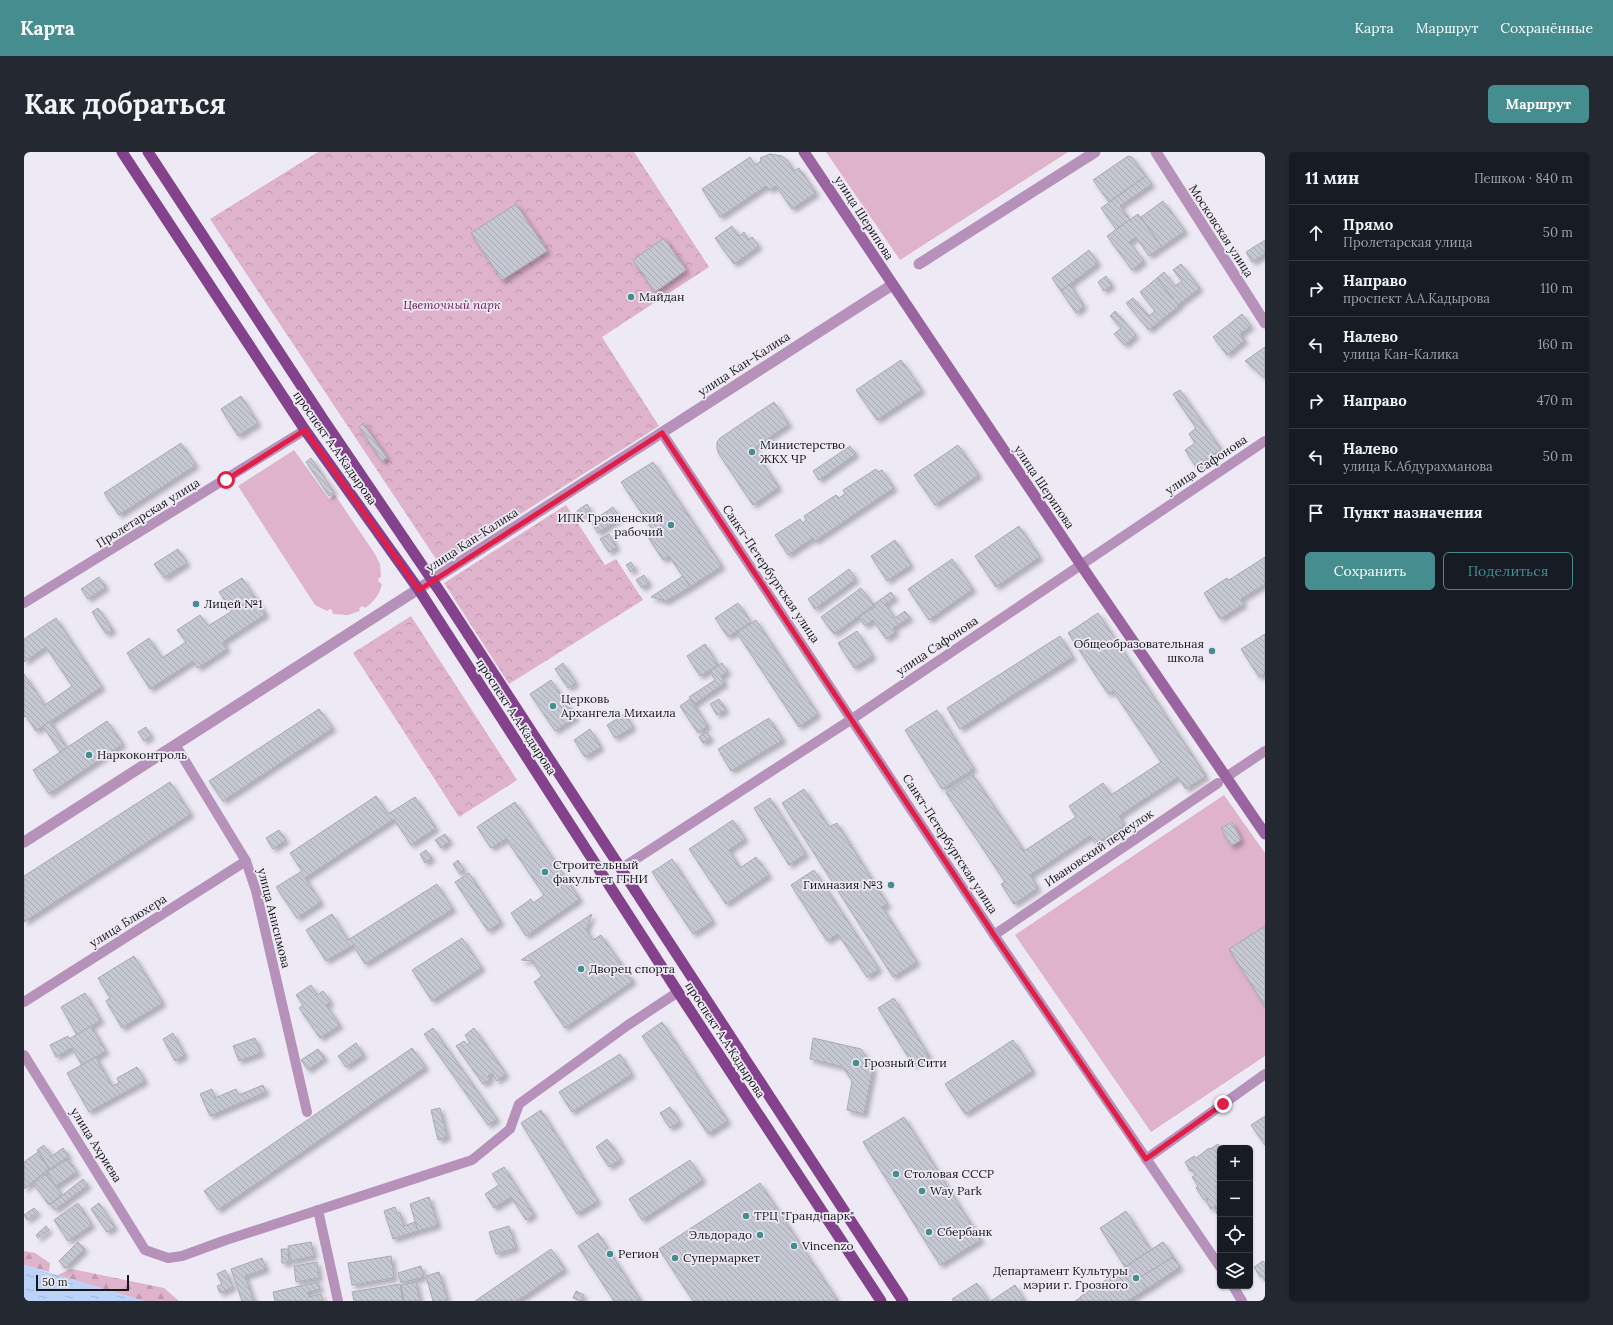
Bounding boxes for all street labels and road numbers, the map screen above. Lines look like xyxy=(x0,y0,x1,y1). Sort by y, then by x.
street label: улица Шерипова xyxy=(832,173,897,263)
street label: Московская улица xyxy=(1186,182,1257,280)
street label: улица Кан-Калика xyxy=(695,328,793,399)
street label: проспект А.А.Кадырова xyxy=(290,388,380,508)
street label: улица Сафонова xyxy=(1162,432,1250,498)
street label: улица Шерипова xyxy=(1011,442,1078,531)
street label: Пролетарская улица xyxy=(93,475,202,551)
street label: Санкт-Петербургская улица xyxy=(719,502,823,646)
street label: улица Кан-Калика xyxy=(423,504,521,575)
street label: улица Сафонова xyxy=(893,613,981,679)
street label: проспект А.А.Кадырова xyxy=(473,656,560,778)
street label: Санкт-Петербургская улица xyxy=(900,771,1001,916)
street label: Ивановский переулок xyxy=(1041,805,1156,890)
street label: улица Анисимова xyxy=(255,866,294,969)
street label: улица Блюхера xyxy=(86,891,169,950)
street label: проспект А.А.Кадырова xyxy=(682,979,769,1101)
street label: улица Ахриева xyxy=(67,1105,125,1185)

